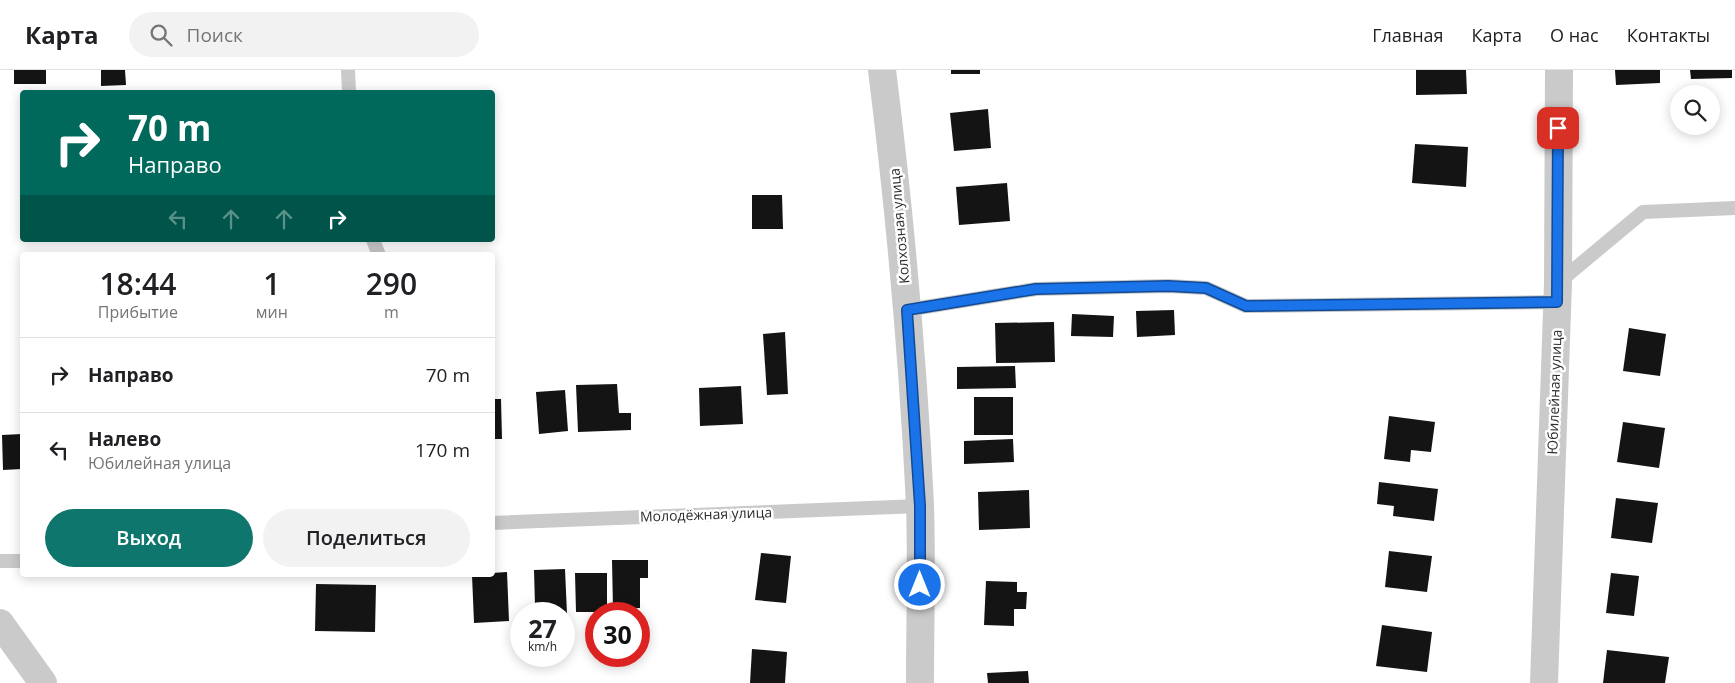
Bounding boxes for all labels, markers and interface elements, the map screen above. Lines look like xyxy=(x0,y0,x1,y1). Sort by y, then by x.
search box xyxy=(129,12,479,57)
text: Карта xyxy=(25,18,99,51)
icon: search xyxy=(147,21,175,49)
text: Поиск xyxy=(187,22,243,48)
text: Главная xyxy=(1372,23,1444,47)
text: Карта xyxy=(1472,23,1522,47)
text: О нас xyxy=(1550,23,1599,47)
text: Контакты xyxy=(1627,23,1710,47)
map controls xyxy=(1670,85,1720,135)
button: search xyxy=(1670,85,1720,135)
text: 70 m xyxy=(128,104,211,151)
pin xyxy=(1537,107,1579,149)
icon: right xyxy=(45,110,110,175)
icon: arrive xyxy=(1544,114,1572,142)
text: Направо xyxy=(128,149,222,179)
street label: Колхозная улица xyxy=(884,167,914,285)
icon: left xyxy=(164,205,192,233)
icon: ahead xyxy=(217,205,245,233)
icon: ahead xyxy=(270,205,298,233)
icon: right xyxy=(323,205,351,233)
text: 18:44 xyxy=(99,263,176,304)
text: 1 xyxy=(263,263,280,304)
text: 290 xyxy=(366,263,417,304)
text: Прибытие xyxy=(98,301,178,323)
text: мин xyxy=(256,301,288,323)
text: m xyxy=(384,301,399,323)
street label: Юбилейная улица xyxy=(1542,329,1566,455)
icon: right xyxy=(45,361,73,389)
text: Направо xyxy=(88,362,174,388)
text: 70 m xyxy=(426,362,470,388)
text: Налево xyxy=(88,426,161,452)
icon: left xyxy=(45,436,73,464)
text: 170 m xyxy=(415,437,470,463)
text: Юбилейная улица xyxy=(88,452,231,474)
street label: Молодёжная улица xyxy=(640,502,772,526)
button: Выход xyxy=(45,509,253,567)
button: Поделиться xyxy=(263,509,470,567)
position arrow xyxy=(893,558,945,610)
speed limit sign: 30 xyxy=(585,602,650,667)
text: 27 xyxy=(528,611,557,645)
text: km/h xyxy=(528,638,557,655)

